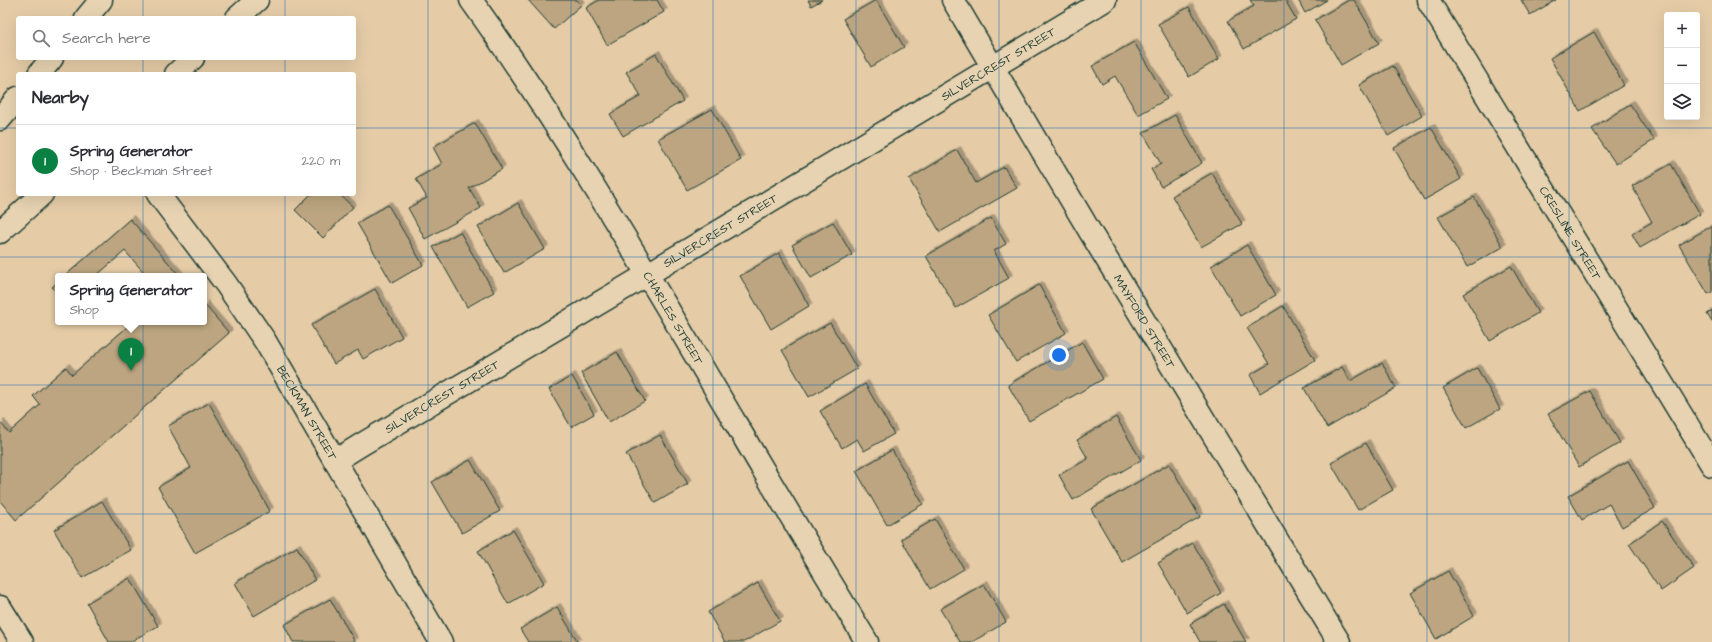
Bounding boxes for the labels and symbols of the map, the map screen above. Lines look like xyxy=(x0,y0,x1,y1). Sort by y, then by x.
street label: SILVERCREST STREET xyxy=(938,23,1059,105)
street label: CRESLINE STREET xyxy=(1535,183,1605,284)
street label: SILVERCREST STREET xyxy=(660,190,782,272)
street label: CHARLES STREET xyxy=(639,269,707,368)
street label: MAYFORD STREET xyxy=(1109,271,1179,372)
pin: 1 xyxy=(118,338,144,371)
your location xyxy=(1049,345,1069,365)
street label: SILVERCREST STREET xyxy=(382,356,503,438)
street label: BECKMAN STREET xyxy=(272,363,341,464)

